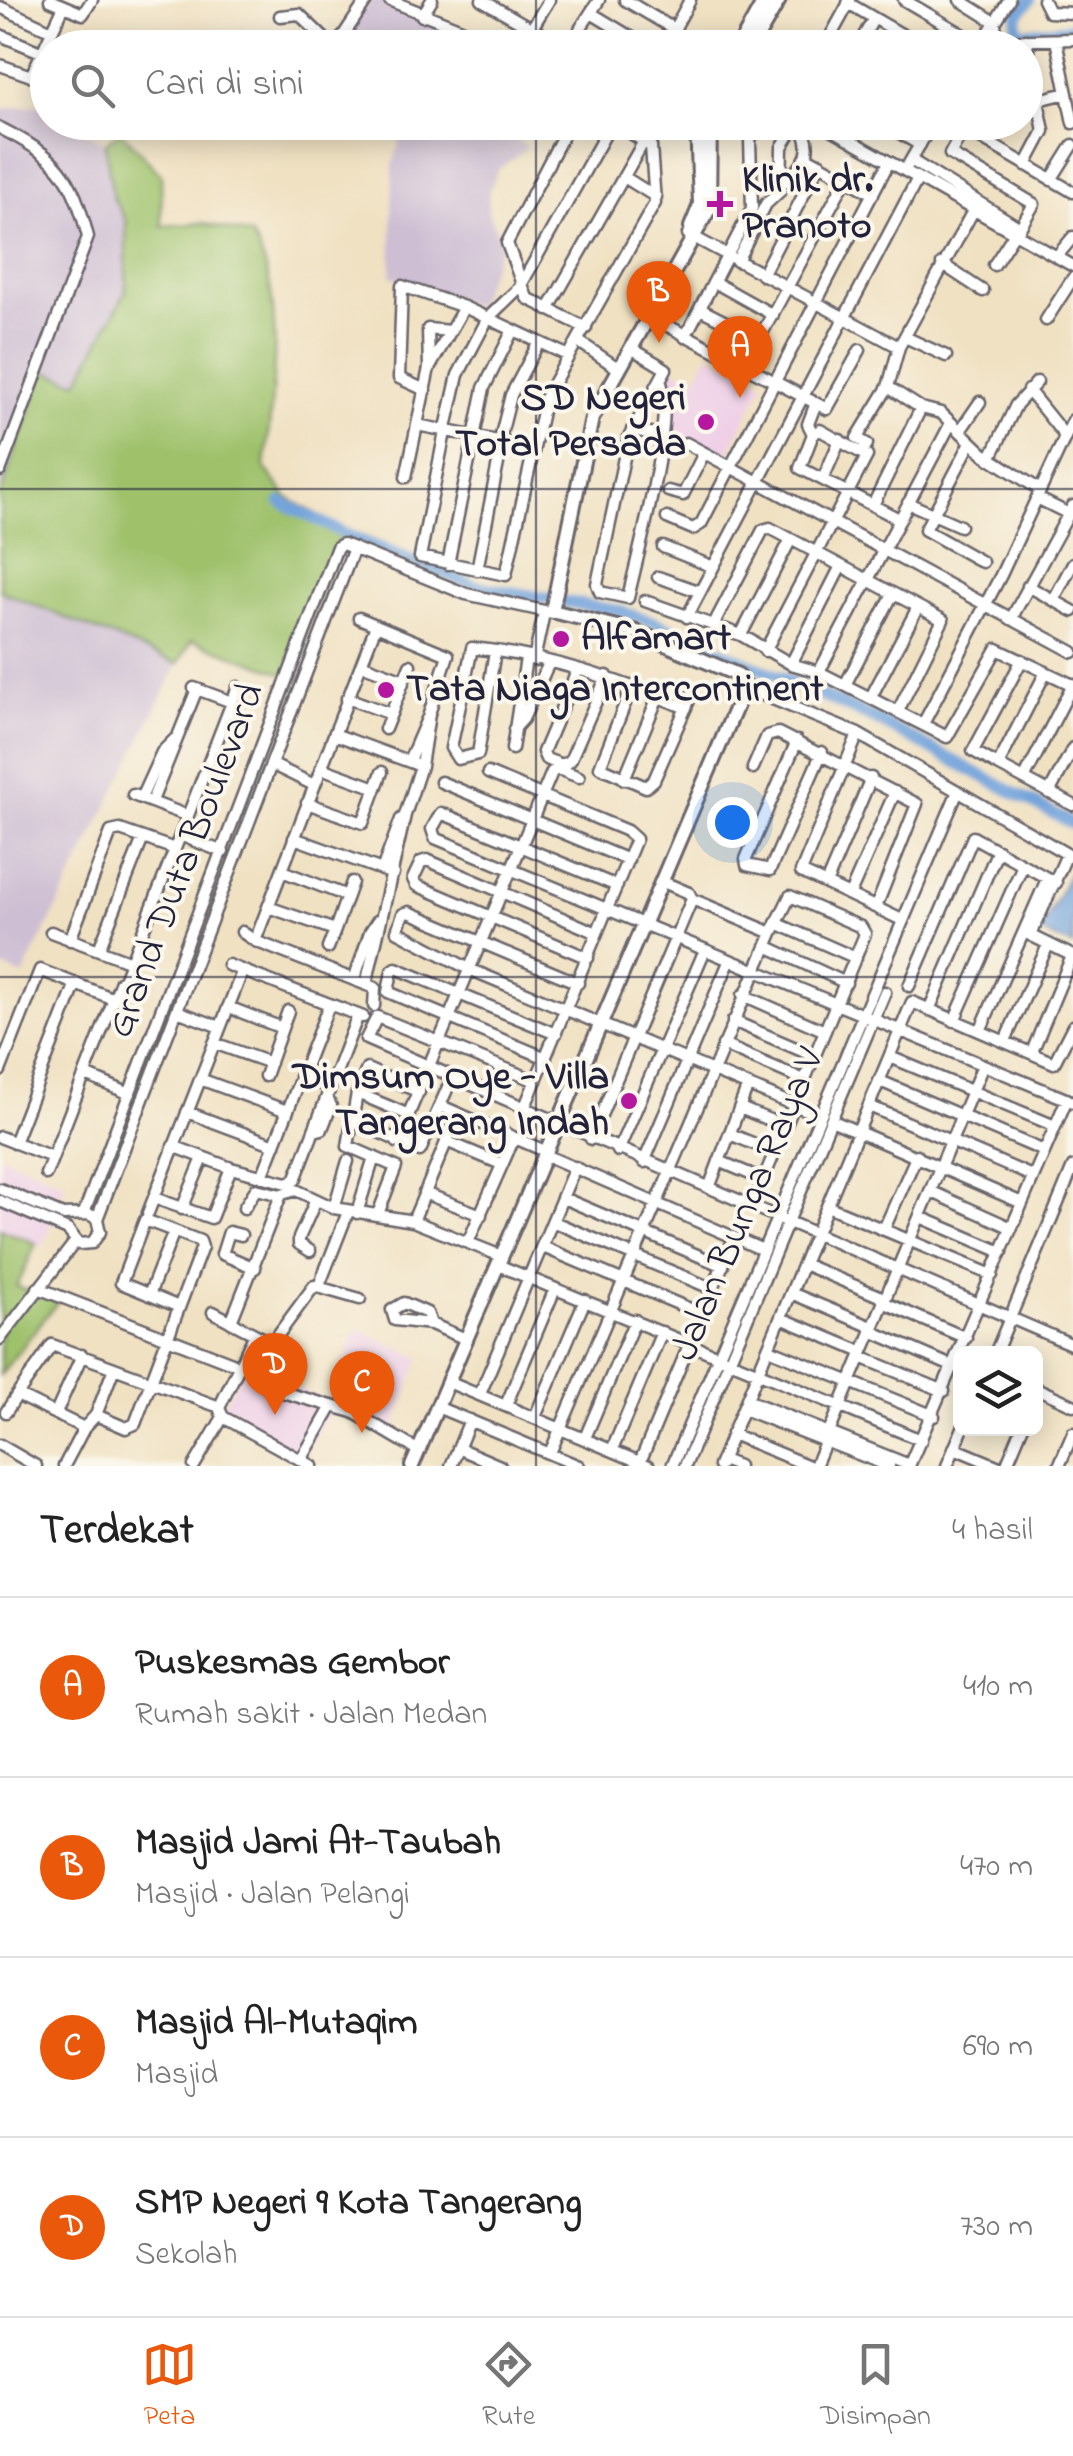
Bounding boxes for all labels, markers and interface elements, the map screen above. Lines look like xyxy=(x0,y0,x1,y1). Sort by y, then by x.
search box xyxy=(30,30,1043,140)
text: Cari di sini xyxy=(145,57,304,113)
icon: search xyxy=(65,58,120,113)
place label: Klinik dr. Pranoto xyxy=(742,152,873,257)
marker: Klinik dr. Pranoto xyxy=(707,191,733,217)
pin: B xyxy=(626,260,692,343)
pin: A xyxy=(708,316,772,398)
place label: SD Negeri Total Persada xyxy=(455,370,686,475)
marker: SD Negeri Total Persada xyxy=(695,411,717,433)
place label: Alfamart xyxy=(581,610,732,669)
marker: Alfamart xyxy=(550,628,572,650)
place label: Tata Niaga Intercontinent xyxy=(406,661,824,720)
street label: Grand Duta Boulevard xyxy=(92,675,282,1047)
marker: Tata Niaga Intercontinent xyxy=(375,679,397,701)
your location xyxy=(707,797,758,848)
street label: Jalan Bunga Raya V xyxy=(656,1039,842,1370)
place label: Dimsum Oye - Villa Tangerang Indah xyxy=(291,1049,609,1154)
marker: Dimsum Oye - Villa Tangerang Indah xyxy=(618,1090,640,1112)
pin: D xyxy=(242,1332,308,1415)
map controls xyxy=(953,1346,1043,1436)
button: layers xyxy=(953,1346,1043,1436)
pin: C xyxy=(330,1350,394,1433)
text: Terdekat xyxy=(40,1501,194,1562)
text: 4 hasil xyxy=(952,1508,1033,1555)
text: Puskesmas Gembor xyxy=(135,1636,450,1692)
text: A xyxy=(63,1664,82,1711)
text: 410 m xyxy=(963,1664,1033,1711)
text: Rumah sakit · Jalan Medan xyxy=(135,1692,487,1739)
text: Masjid Jami At-Taubah xyxy=(135,1816,501,1872)
text: B xyxy=(62,1844,83,1891)
text: 470 m xyxy=(960,1844,1033,1891)
text: Masjid · Jalan Pelangi xyxy=(135,1872,410,1919)
text: Masjid Al-Mutaqim xyxy=(135,1996,417,2052)
text: C xyxy=(64,2024,81,2071)
text: 690 m xyxy=(963,2024,1033,2071)
text: Masjid xyxy=(135,2052,218,2099)
text: SMP Negeri 9 Kota Tangerang xyxy=(135,2176,582,2232)
text: D xyxy=(61,2204,84,2251)
text: 730 m xyxy=(960,2204,1033,2251)
text: Sekolah xyxy=(135,2232,237,2279)
tab: Peta xyxy=(142,2337,197,2438)
tab: Rute xyxy=(481,2337,536,2438)
tab: Disimpan xyxy=(820,2337,931,2438)

